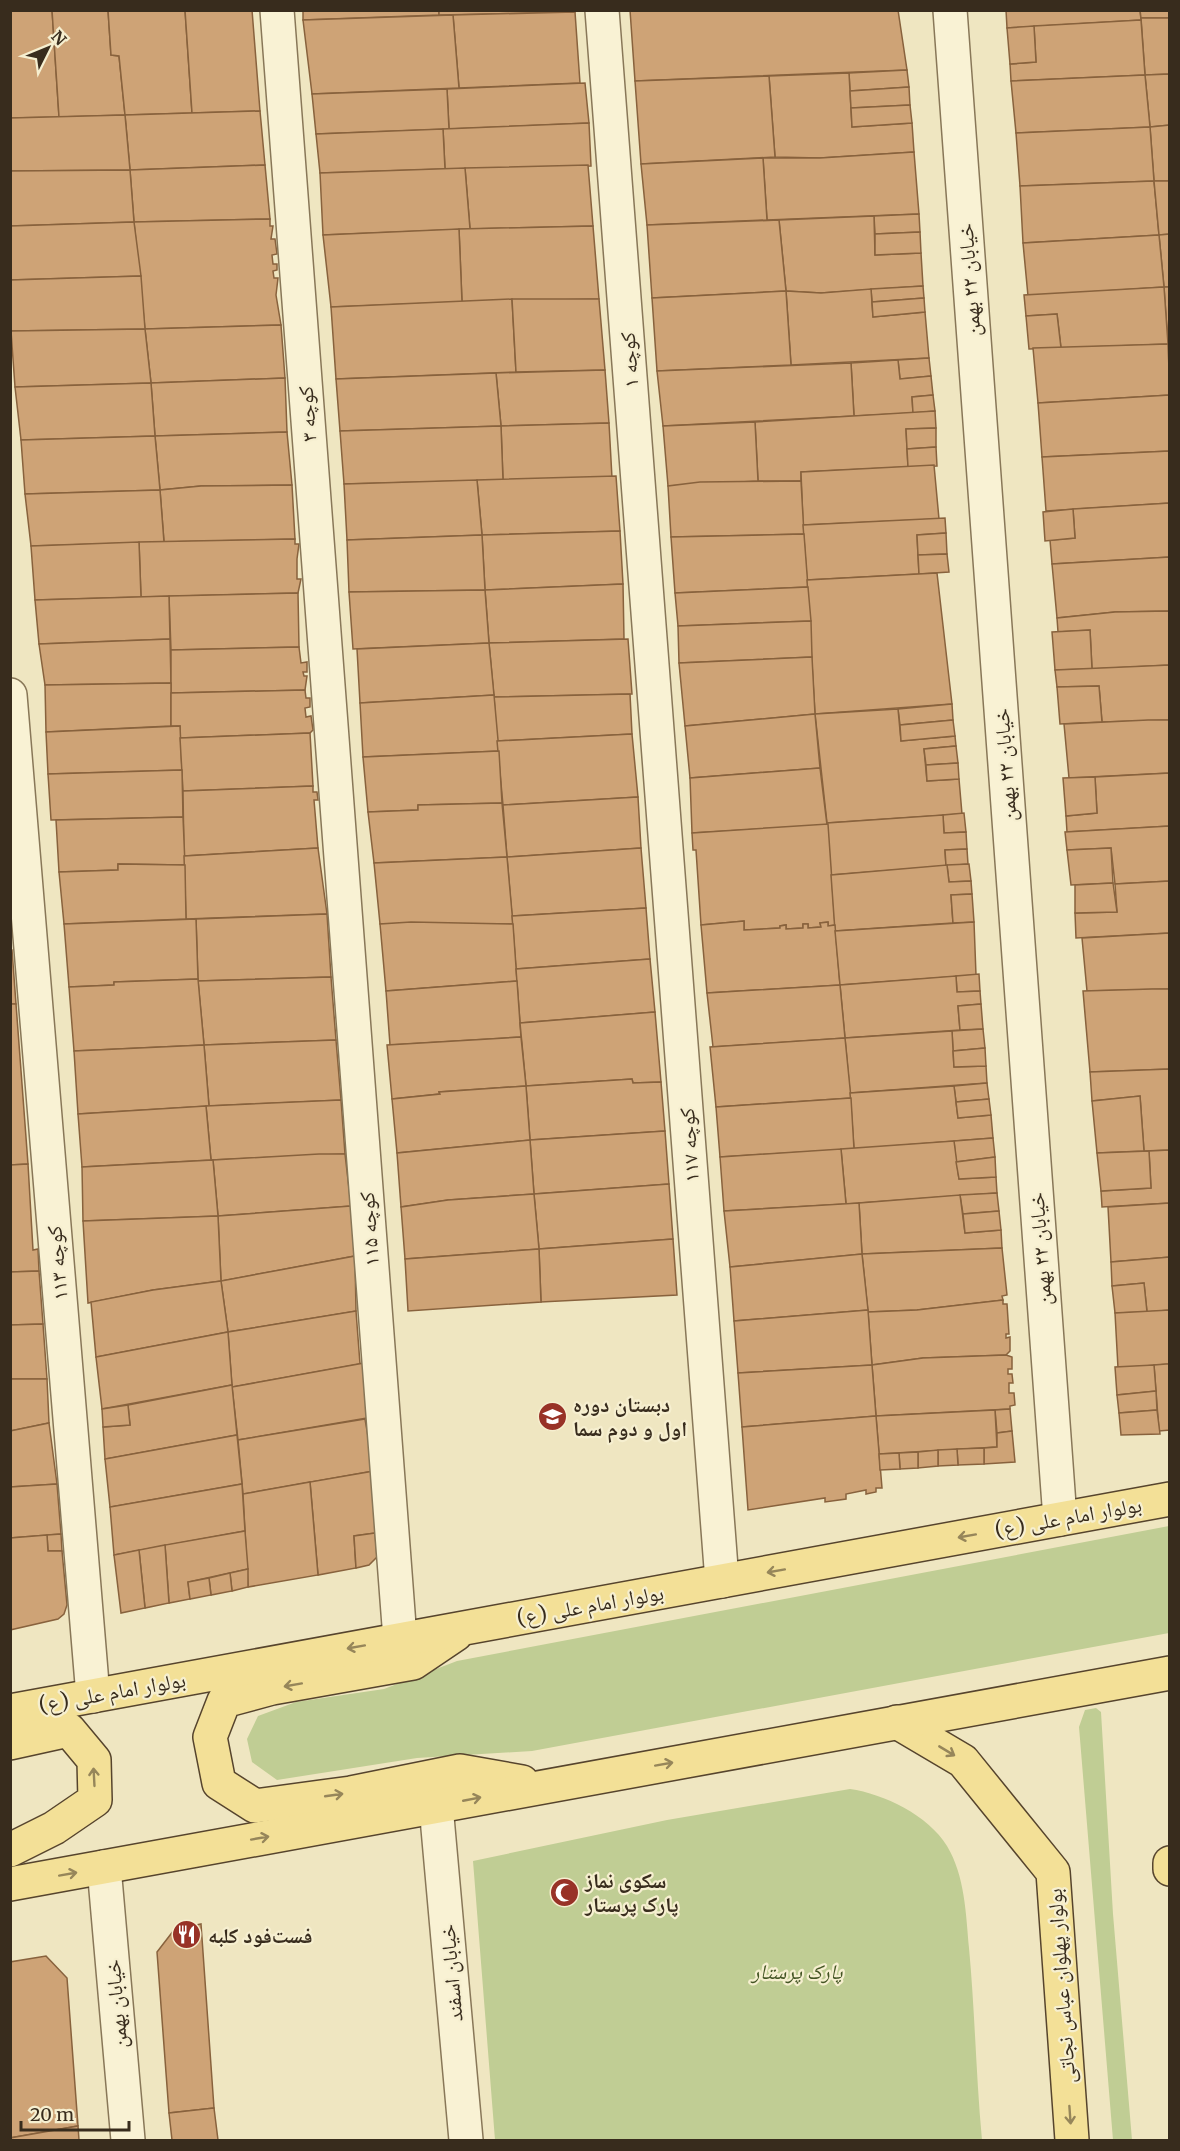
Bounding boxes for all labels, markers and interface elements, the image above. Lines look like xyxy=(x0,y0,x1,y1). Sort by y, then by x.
north arrow xyxy=(18,18,78,78)
text: N xyxy=(47,26,71,49)
street label: خیابان ۲۲ بهمن xyxy=(952,223,986,337)
street label: کوچه ۱ xyxy=(614,331,644,389)
street label: کوچه ۳ xyxy=(292,385,322,443)
street label: خیابان ۲۲ بهمن xyxy=(988,708,1022,822)
street label: کوچه ۱۱۷ xyxy=(673,1107,705,1183)
street label: کوچه ۱۱۵ xyxy=(353,1191,385,1267)
street label: خیابان ۲۲ بهمن xyxy=(1023,1192,1057,1306)
street label: کوچه ۱۱۳ xyxy=(40,1224,74,1301)
place label: دبستان دوره اول و دوم سما xyxy=(573,1391,687,1443)
school or university icon: دبستان دوره اول و دوم سما xyxy=(536,1400,568,1432)
street label: بولوار امام علی (ع) xyxy=(992,1491,1144,1544)
one-way arrow xyxy=(958,1531,978,1542)
one-way arrow xyxy=(766,1566,786,1577)
street label: بولوار امام علی (ع) xyxy=(514,1579,666,1632)
one-way arrow xyxy=(347,1642,367,1653)
street label: بولوار امام علی (ع) xyxy=(36,1666,188,1719)
one-way arrow xyxy=(283,1680,303,1691)
one-way arrow xyxy=(938,1746,955,1758)
one-way arrow xyxy=(654,1758,673,1769)
one-way arrow xyxy=(89,1767,100,1787)
one-way arrow xyxy=(323,1790,343,1801)
one-way arrow xyxy=(462,1793,482,1804)
one-way arrow xyxy=(249,1832,269,1843)
place label: سکوی نماز پارک پرستار xyxy=(584,1867,678,1918)
one-way arrow xyxy=(58,1868,77,1879)
mosque icon: سکوی نماز پارک پرستار xyxy=(548,1876,580,1908)
street label: بولوار پهلوان عباس نجاتی xyxy=(1041,1888,1081,2084)
restaurant icon: فست‌فود کلبه xyxy=(171,1919,203,1951)
place label: فست‌فود کلبه xyxy=(208,1922,312,1949)
street label: خیابان اسفند xyxy=(433,1923,469,2023)
street label: خیابان بهمن xyxy=(99,1958,133,2050)
park label: پارک پرستار xyxy=(750,1958,843,1985)
scale bar xyxy=(21,2094,129,2132)
text: 20 m xyxy=(30,2103,74,2126)
one-way arrow xyxy=(1065,2104,1076,2124)

